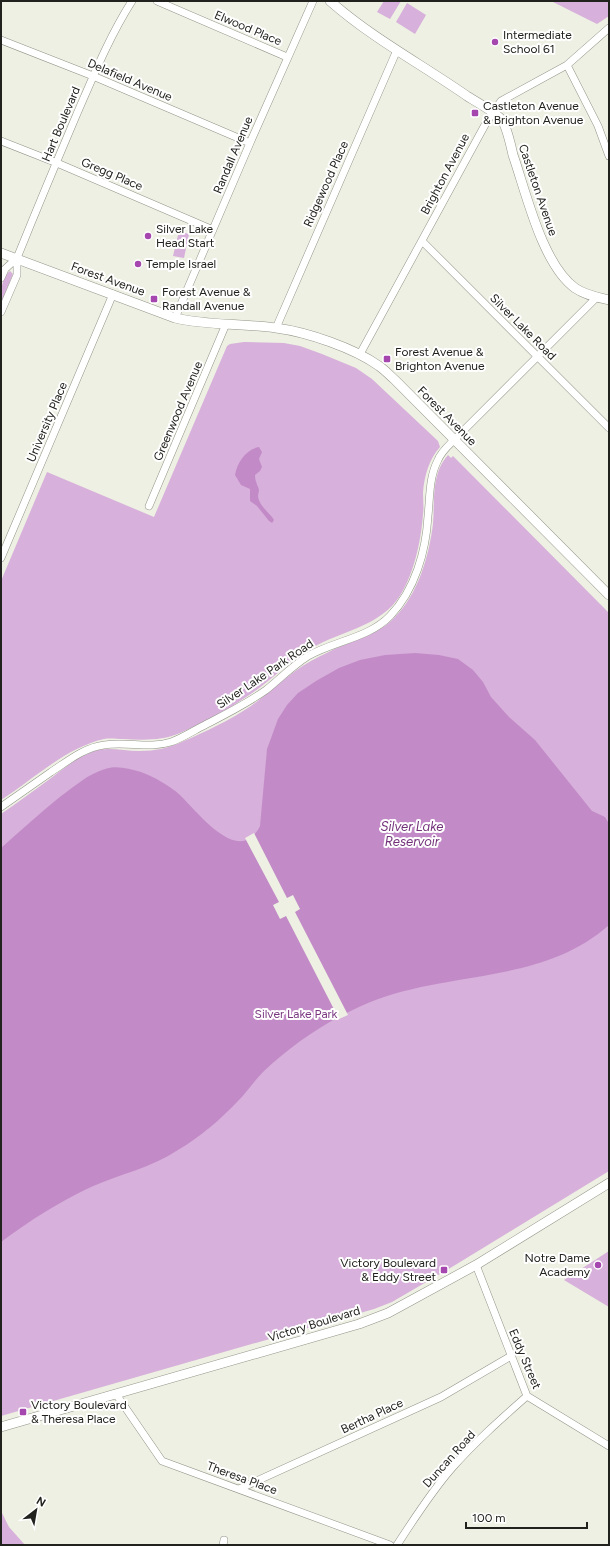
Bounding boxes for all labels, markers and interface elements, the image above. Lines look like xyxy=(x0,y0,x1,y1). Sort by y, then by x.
street label: Elwood Place xyxy=(212,8,284,49)
place label: Intermediate School 61 xyxy=(503,28,572,56)
marker: Intermediate School 61 xyxy=(490,37,500,47)
street label: Delafield Avenue xyxy=(86,56,175,104)
street label: Hart Boulevard xyxy=(39,84,83,164)
place label: Castleton Avenue & Brighton Avenue xyxy=(483,99,584,127)
marker: Castleton Avenue & Brighton Avenue xyxy=(470,108,480,118)
street label: Randall Avenue xyxy=(210,114,256,196)
street label: Brighton Avenue xyxy=(418,131,472,217)
street label: Ridgewood Place xyxy=(301,138,351,229)
street label: Castleton Avenue xyxy=(516,142,560,238)
street label: Gregg Place xyxy=(79,155,145,193)
place label: Silver Lake Head Start xyxy=(156,222,215,250)
marker: Silver Lake Head Start xyxy=(143,231,153,241)
place label: Temple Israel xyxy=(146,257,216,271)
street label: Forest Avenue xyxy=(69,259,147,299)
marker: Temple Israel xyxy=(133,259,143,269)
place label: Forest Avenue & Randall Avenue xyxy=(162,285,251,313)
street label: Silver Lake Road xyxy=(487,291,559,363)
marker: Forest Avenue & Randall Avenue xyxy=(149,294,159,304)
place label: Forest Avenue & Brighton Avenue xyxy=(395,345,485,373)
marker: Forest Avenue & Brighton Avenue xyxy=(382,354,392,364)
street label: Greenwood Avenue xyxy=(151,359,205,463)
street label: University Place xyxy=(24,379,70,464)
street label: Forest Avenue xyxy=(415,384,480,449)
street label: Silver Lake Park Road xyxy=(214,636,316,712)
water label: Silver Lake Reservoir xyxy=(381,819,443,849)
park label: Silver Lake Park xyxy=(255,1007,338,1021)
place label: Notre Dame Academy xyxy=(525,1251,591,1279)
place label: Victory Boulevard & Eddy Street xyxy=(340,1256,436,1284)
marker: Notre Dame Academy xyxy=(593,1260,603,1270)
marker: Victory Boulevard & Eddy Street xyxy=(439,1265,449,1275)
street label: Victory Boulevard xyxy=(266,1303,362,1345)
street label: Eddy Street xyxy=(506,1327,544,1392)
street label: Bertha Place xyxy=(339,1395,406,1437)
place label: Victory Boulevard & Theresa Place xyxy=(31,1398,127,1426)
marker: Victory Boulevard & Theresa Place xyxy=(18,1407,28,1417)
street label: Duncan Road xyxy=(420,1428,478,1490)
street label: Theresa Place xyxy=(205,1459,280,1497)
north arrow xyxy=(16,1490,56,1530)
text: N xyxy=(34,1494,48,1510)
scale bar xyxy=(466,1504,587,1530)
text: 100 m xyxy=(472,1511,506,1525)

